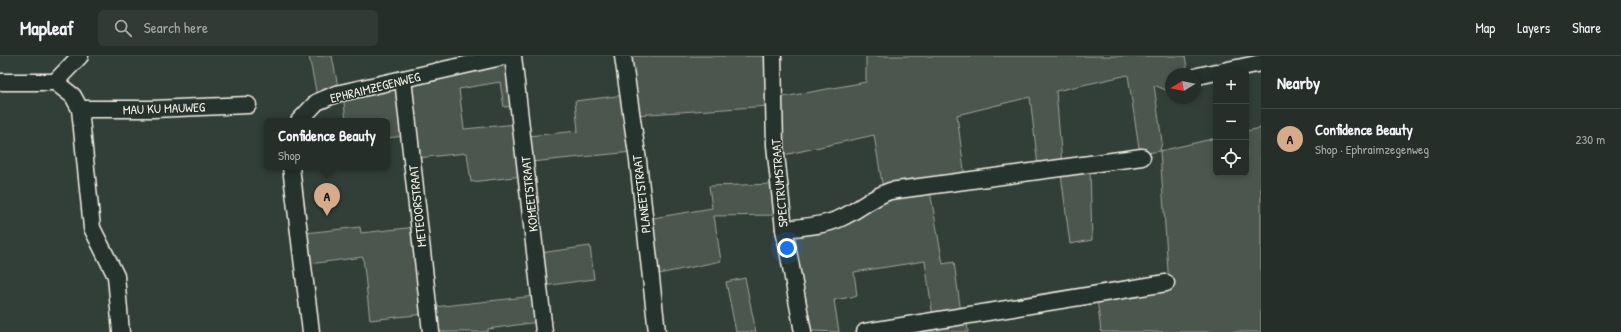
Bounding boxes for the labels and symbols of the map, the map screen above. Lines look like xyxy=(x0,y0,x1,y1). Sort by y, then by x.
street label: EPHRAIMZEGENWEG xyxy=(328,67,423,107)
north arrow xyxy=(1165,68,1201,104)
street label: MAU KU MAUWEG xyxy=(123,98,206,118)
street label: SPECTRUMSTRAAT xyxy=(766,137,792,228)
street label: PLANEETSTRAAT xyxy=(627,153,655,234)
street label: KOMEETSTRAAT xyxy=(516,154,542,233)
street label: METEOORSTRAAT xyxy=(404,163,430,248)
pin: A xyxy=(314,183,340,216)
your location xyxy=(777,238,797,258)

